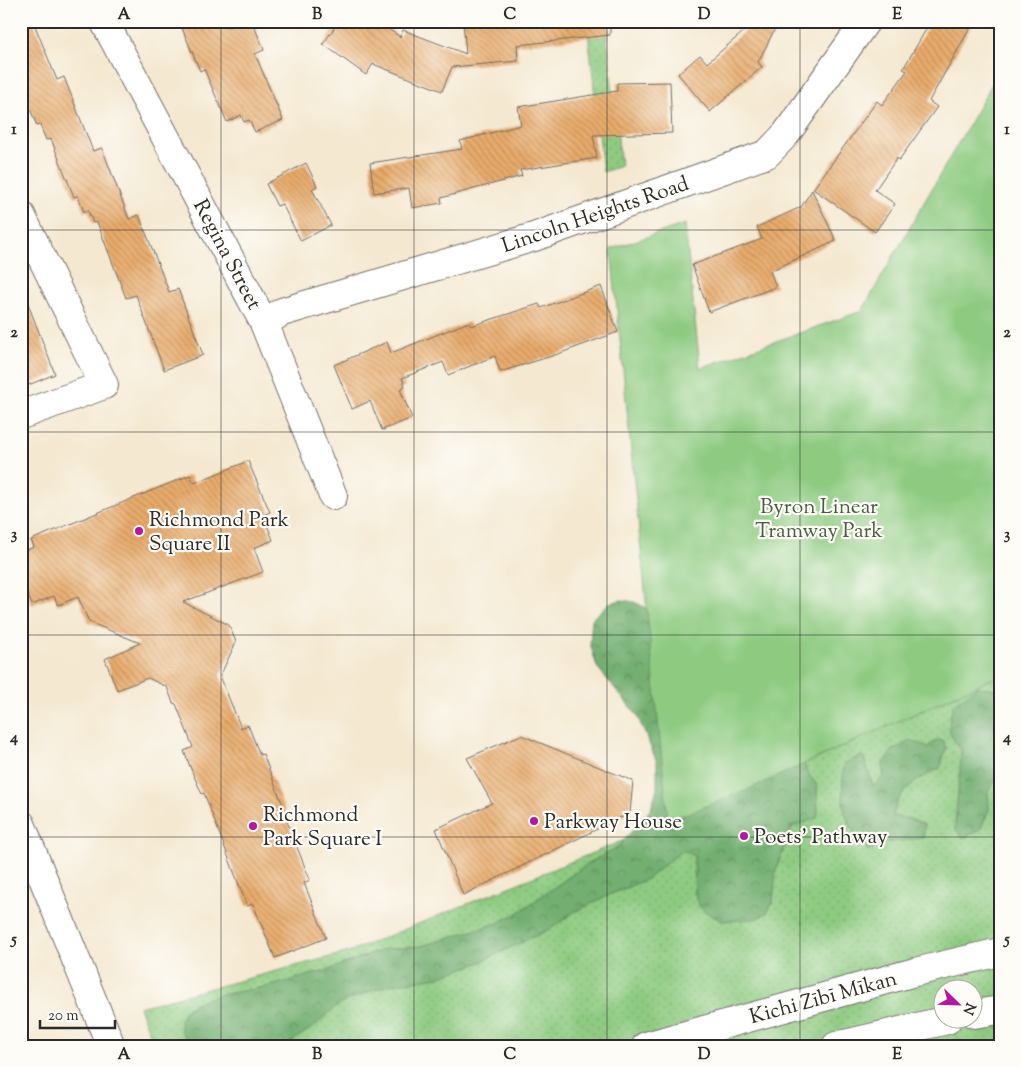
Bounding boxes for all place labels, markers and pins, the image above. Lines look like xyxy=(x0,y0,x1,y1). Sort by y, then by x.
place label: Richmond Park Square II xyxy=(149,506,290,560)
marker: Richmond Park Square II xyxy=(133,525,145,537)
place label: Richmond Park Square I xyxy=(263,801,382,855)
place label: Parkway House xyxy=(544,808,682,838)
marker: Parkway House xyxy=(528,815,540,827)
marker: Richmond Park Square I xyxy=(247,820,259,832)
place label: Poets' Pathway xyxy=(754,823,888,853)
marker: Poets' Pathway xyxy=(738,830,750,842)

